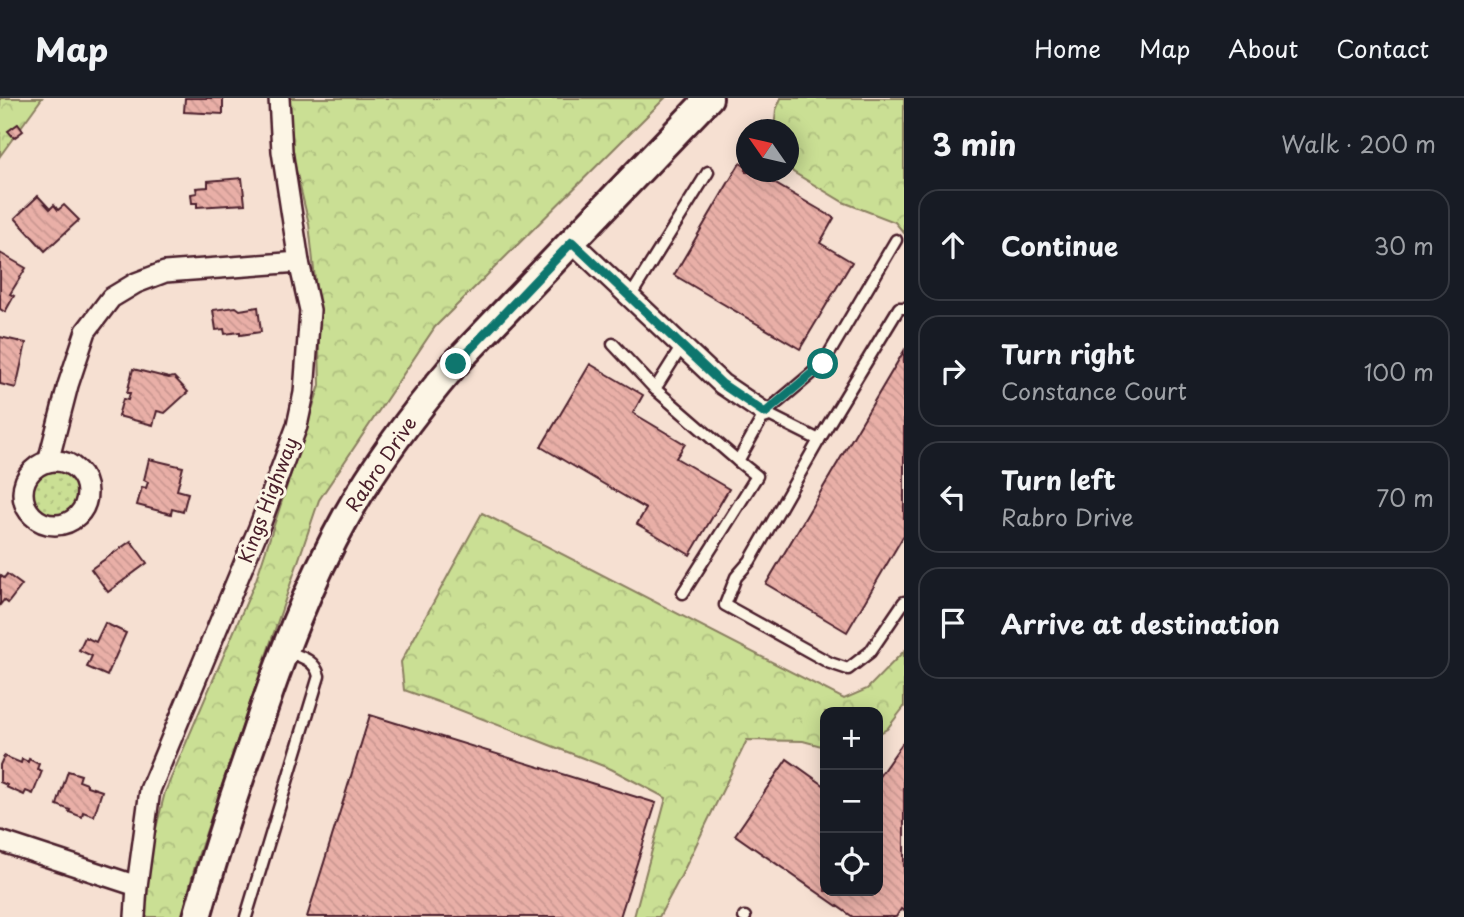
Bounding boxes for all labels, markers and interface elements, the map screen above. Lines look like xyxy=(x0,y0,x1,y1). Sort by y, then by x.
text: Map xyxy=(35,23,108,73)
text: Home xyxy=(1034,30,1101,66)
text: Map xyxy=(1139,30,1190,66)
text: About xyxy=(1228,30,1298,66)
text: Contact xyxy=(1336,30,1429,66)
north arrow xyxy=(736,119,799,182)
text: 3 min xyxy=(932,121,1017,166)
text: Walk · 200 m xyxy=(1281,126,1436,161)
icon: ahead xyxy=(934,226,972,264)
text: Continue xyxy=(1001,226,1118,265)
text: 30 m xyxy=(1373,228,1434,263)
text: Turn right xyxy=(1001,334,1135,373)
route end xyxy=(440,348,471,379)
route start xyxy=(807,348,838,379)
icon: right xyxy=(934,352,972,390)
text: 100 m xyxy=(1364,354,1434,389)
text: Constance Court xyxy=(1001,373,1187,408)
street label: Rabro Drive xyxy=(338,410,422,517)
street label: Kings Highway xyxy=(230,433,304,567)
text: Turn left xyxy=(1001,460,1116,499)
icon: left xyxy=(934,478,972,516)
text: 70 m xyxy=(1376,480,1434,515)
text: Rabro Drive xyxy=(1001,499,1134,534)
icon: arrive xyxy=(934,604,972,642)
text: Arrive at destination xyxy=(1001,604,1280,643)
map controls xyxy=(820,707,883,896)
button: + xyxy=(820,707,883,770)
button: − xyxy=(820,770,883,833)
button: locate xyxy=(820,833,883,896)

